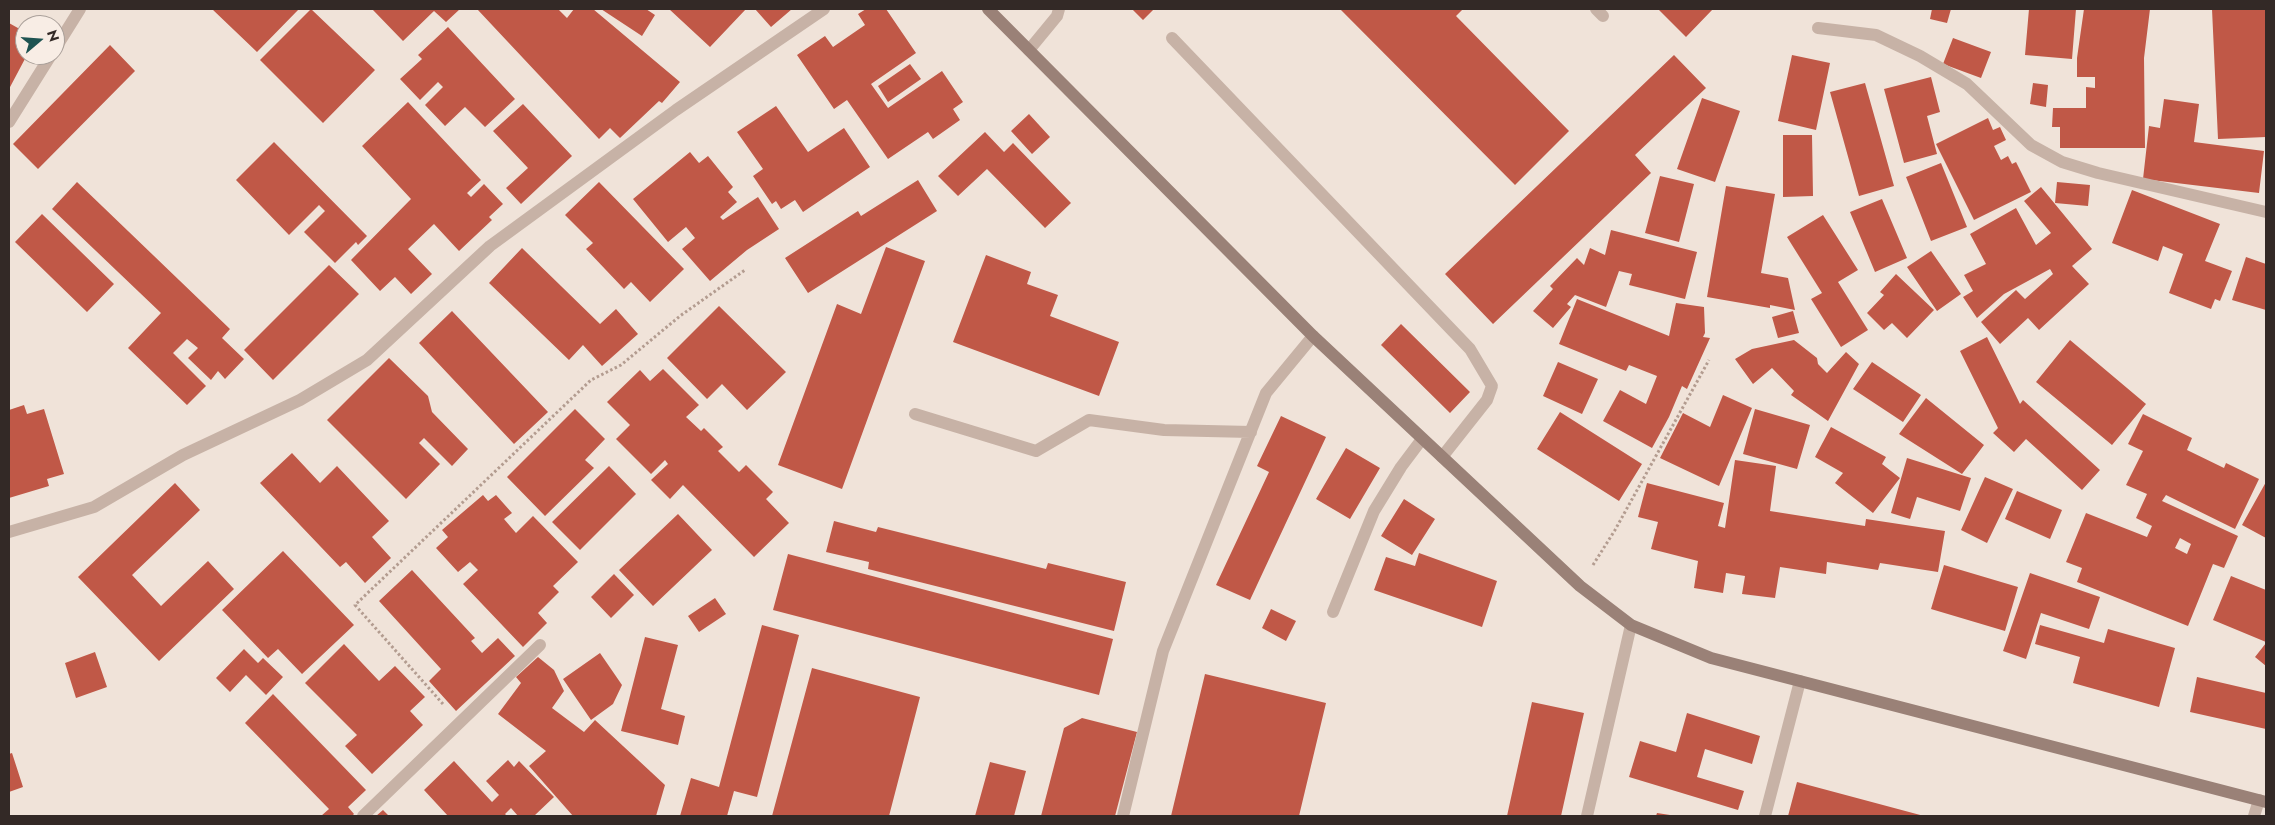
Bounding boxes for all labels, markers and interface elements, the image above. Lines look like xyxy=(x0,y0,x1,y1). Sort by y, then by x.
north arrow xyxy=(15,15,65,65)
text: N xyxy=(42,27,65,44)

